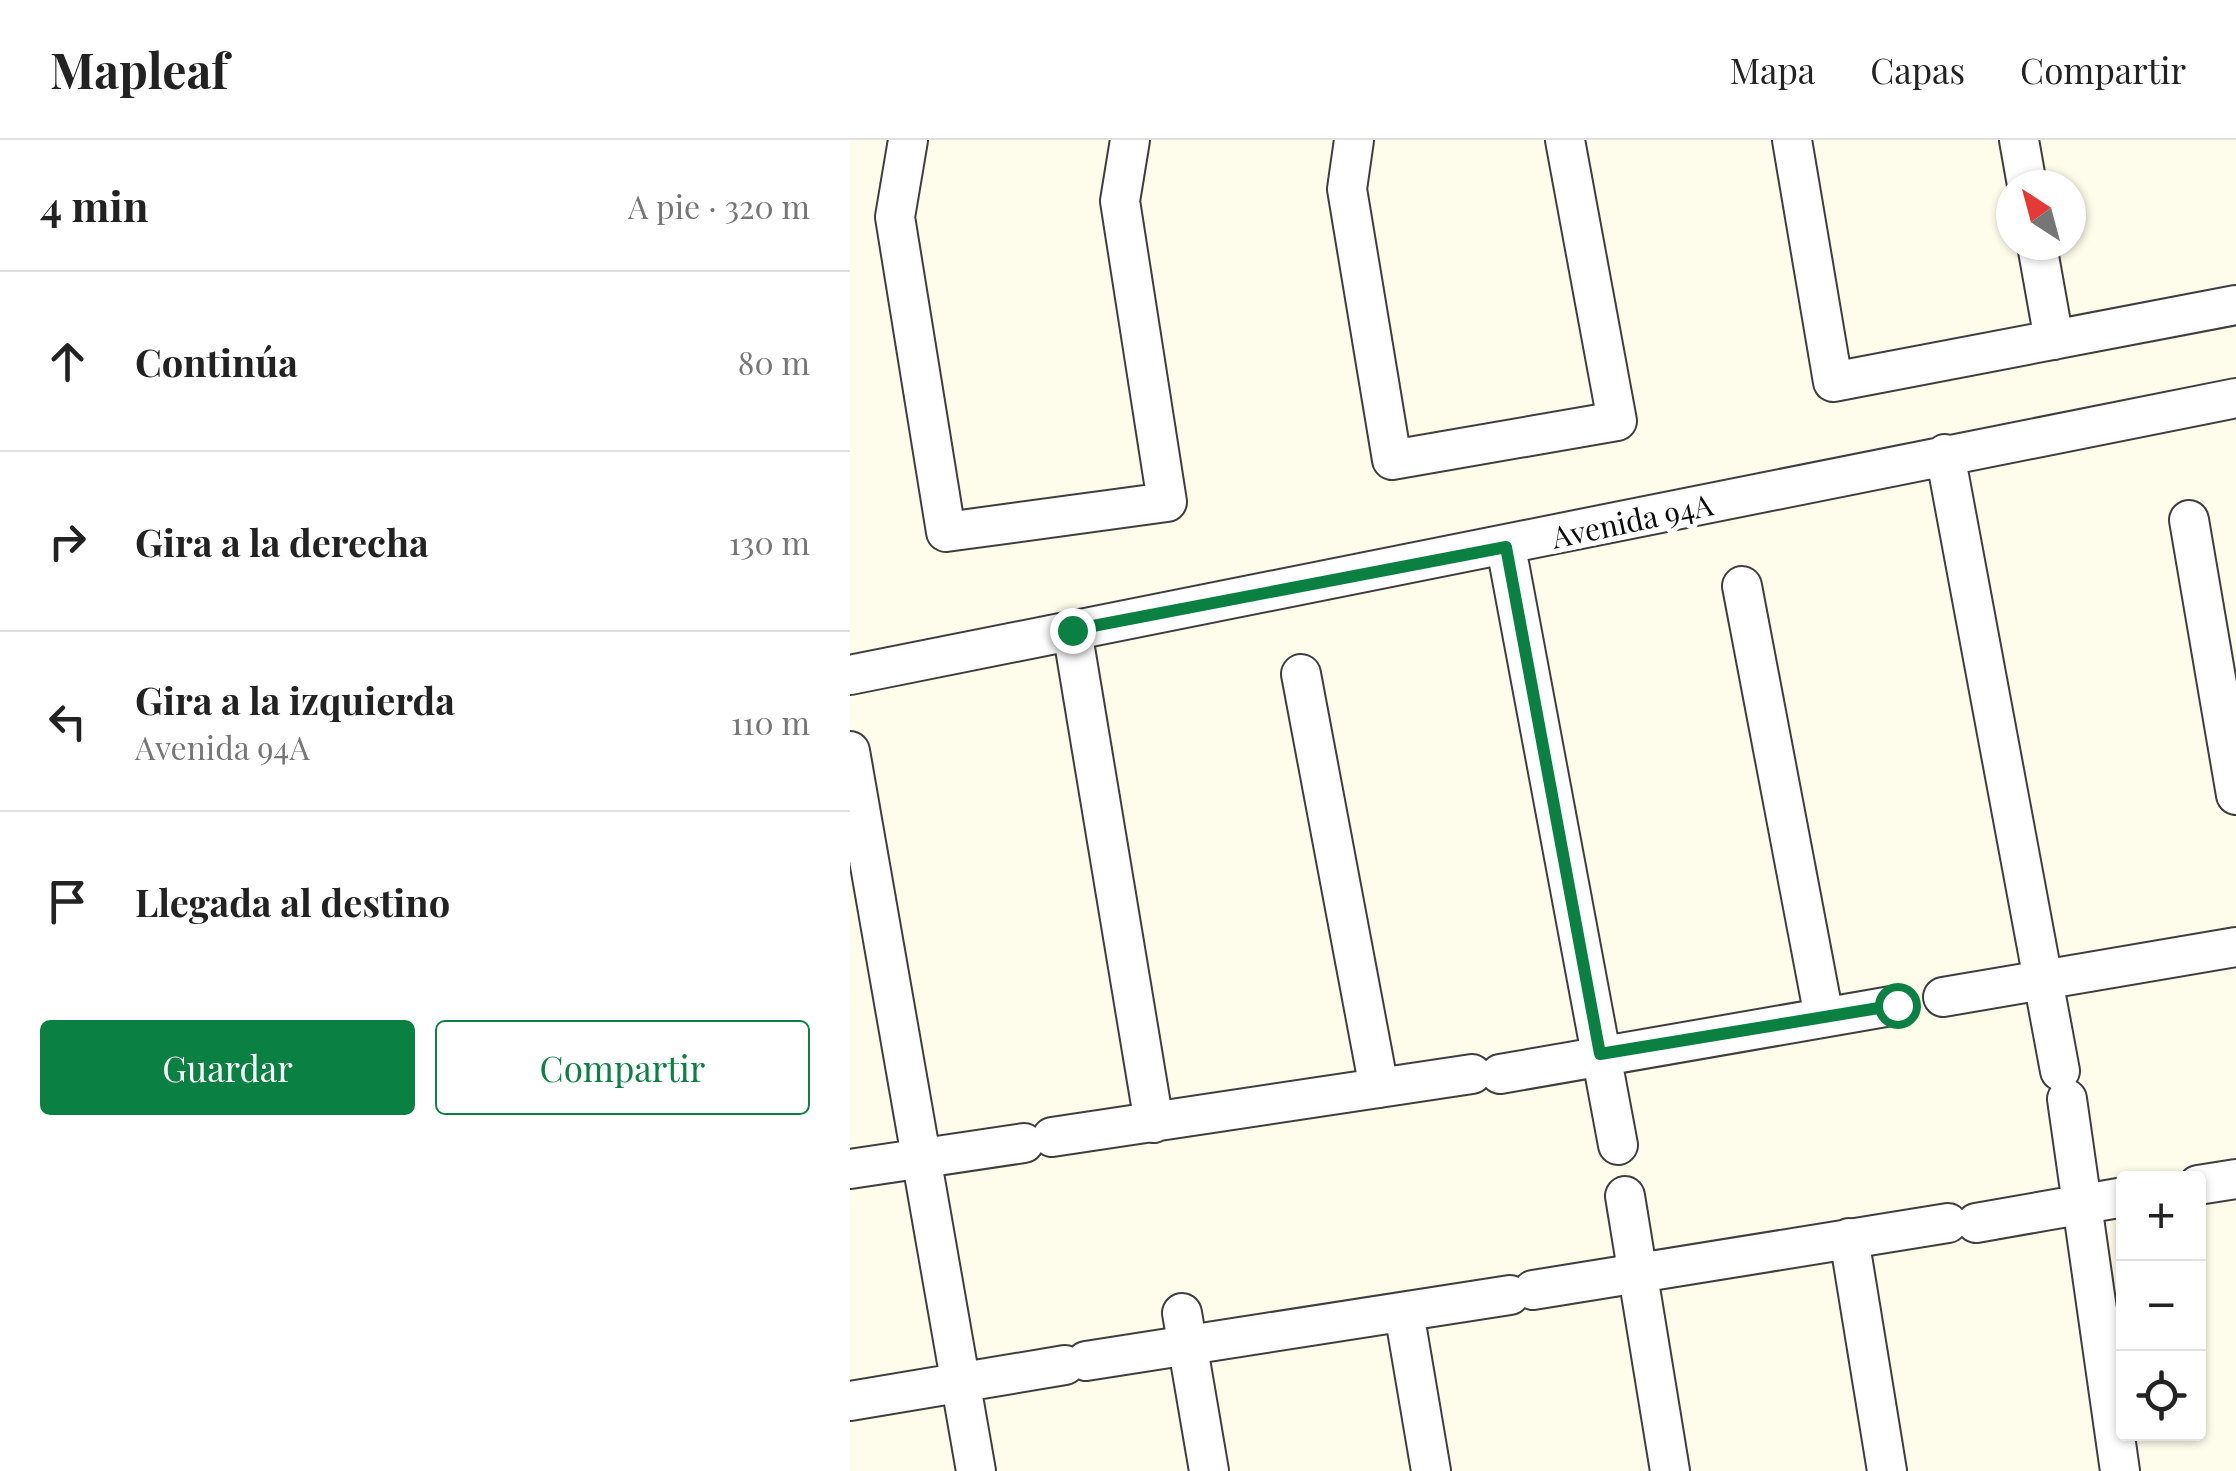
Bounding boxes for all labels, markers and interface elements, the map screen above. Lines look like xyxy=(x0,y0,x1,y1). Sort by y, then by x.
text: Mapleaf xyxy=(50,37,228,101)
text: Mapa xyxy=(1730,46,1815,93)
text: Capas xyxy=(1870,46,1965,93)
text: Compartir xyxy=(2020,46,2186,93)
north arrow xyxy=(1996,170,2086,260)
text: 4 min xyxy=(40,177,149,233)
text: A pie · 320 m xyxy=(628,184,810,227)
icon: ahead xyxy=(40,334,95,389)
text: Continúa xyxy=(135,336,298,387)
text: 80 m xyxy=(738,340,810,383)
street label: Avenida 94A xyxy=(1547,483,1717,557)
icon: right xyxy=(40,514,95,569)
text: Gira a la derecha xyxy=(135,516,429,567)
text: 130 m xyxy=(729,520,810,563)
route end xyxy=(1050,608,1096,654)
text: Gira a la izquierda xyxy=(135,674,455,725)
icon: left xyxy=(40,694,95,749)
text: 110 m xyxy=(731,700,810,743)
text: Avenida 94A xyxy=(135,725,310,768)
icon: arrive xyxy=(40,874,95,929)
text: Llegada al destino xyxy=(135,876,450,927)
route start xyxy=(1875,983,1921,1029)
button: Guardar xyxy=(40,1020,415,1115)
button: Compartir xyxy=(435,1020,810,1115)
map controls xyxy=(2116,1171,2206,1441)
button: + xyxy=(2116,1171,2206,1261)
button: − xyxy=(2116,1261,2206,1351)
button: locate xyxy=(2116,1351,2206,1441)

